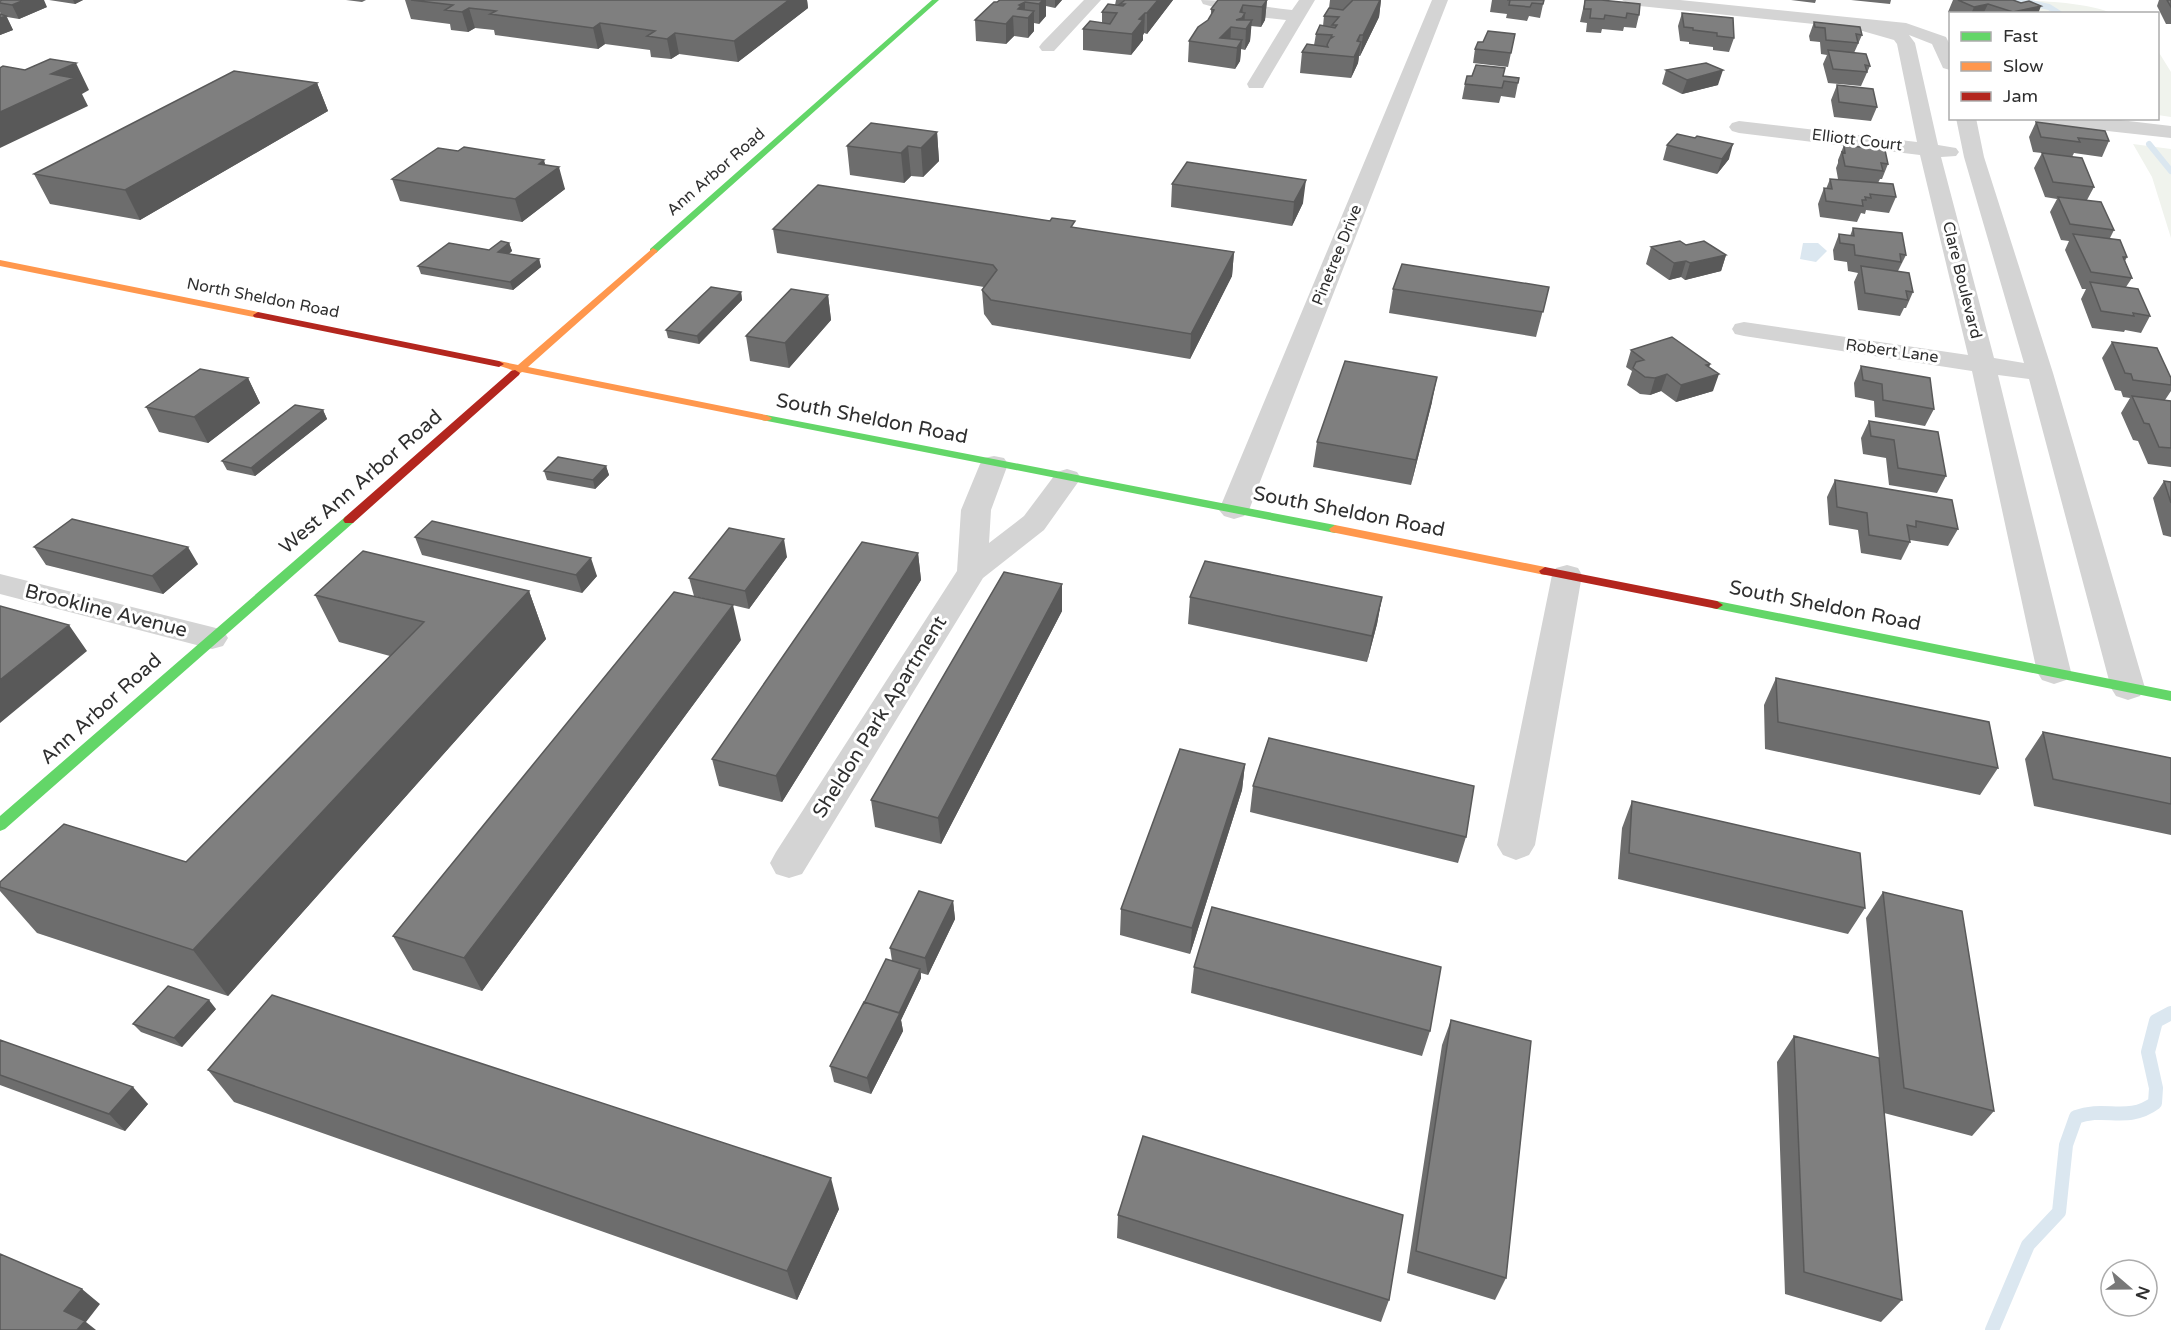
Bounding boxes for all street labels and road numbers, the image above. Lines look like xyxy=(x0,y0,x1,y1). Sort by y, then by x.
street label: Ann Arbor Road xyxy=(663,124,769,220)
street label: Elliott Court xyxy=(1811,125,1903,155)
street label: Pinetree Drive xyxy=(1308,202,1366,308)
street label: Clare Boulevard xyxy=(1938,219,1986,341)
street label: North Sheldon Road xyxy=(185,273,341,323)
street label: Robert Lane xyxy=(1844,335,1940,367)
street label: South Sheldon Road xyxy=(774,389,970,449)
street label: West Ann Arbor Road xyxy=(275,405,447,559)
street label: South Sheldon Road xyxy=(1251,482,1447,542)
street label: South Sheldon Road xyxy=(1727,576,1923,636)
street label: Brookline Avenue xyxy=(22,579,190,643)
street label: Sheldon Park Apartment xyxy=(808,611,952,823)
street label: Ann Arbor Road xyxy=(35,648,167,770)

